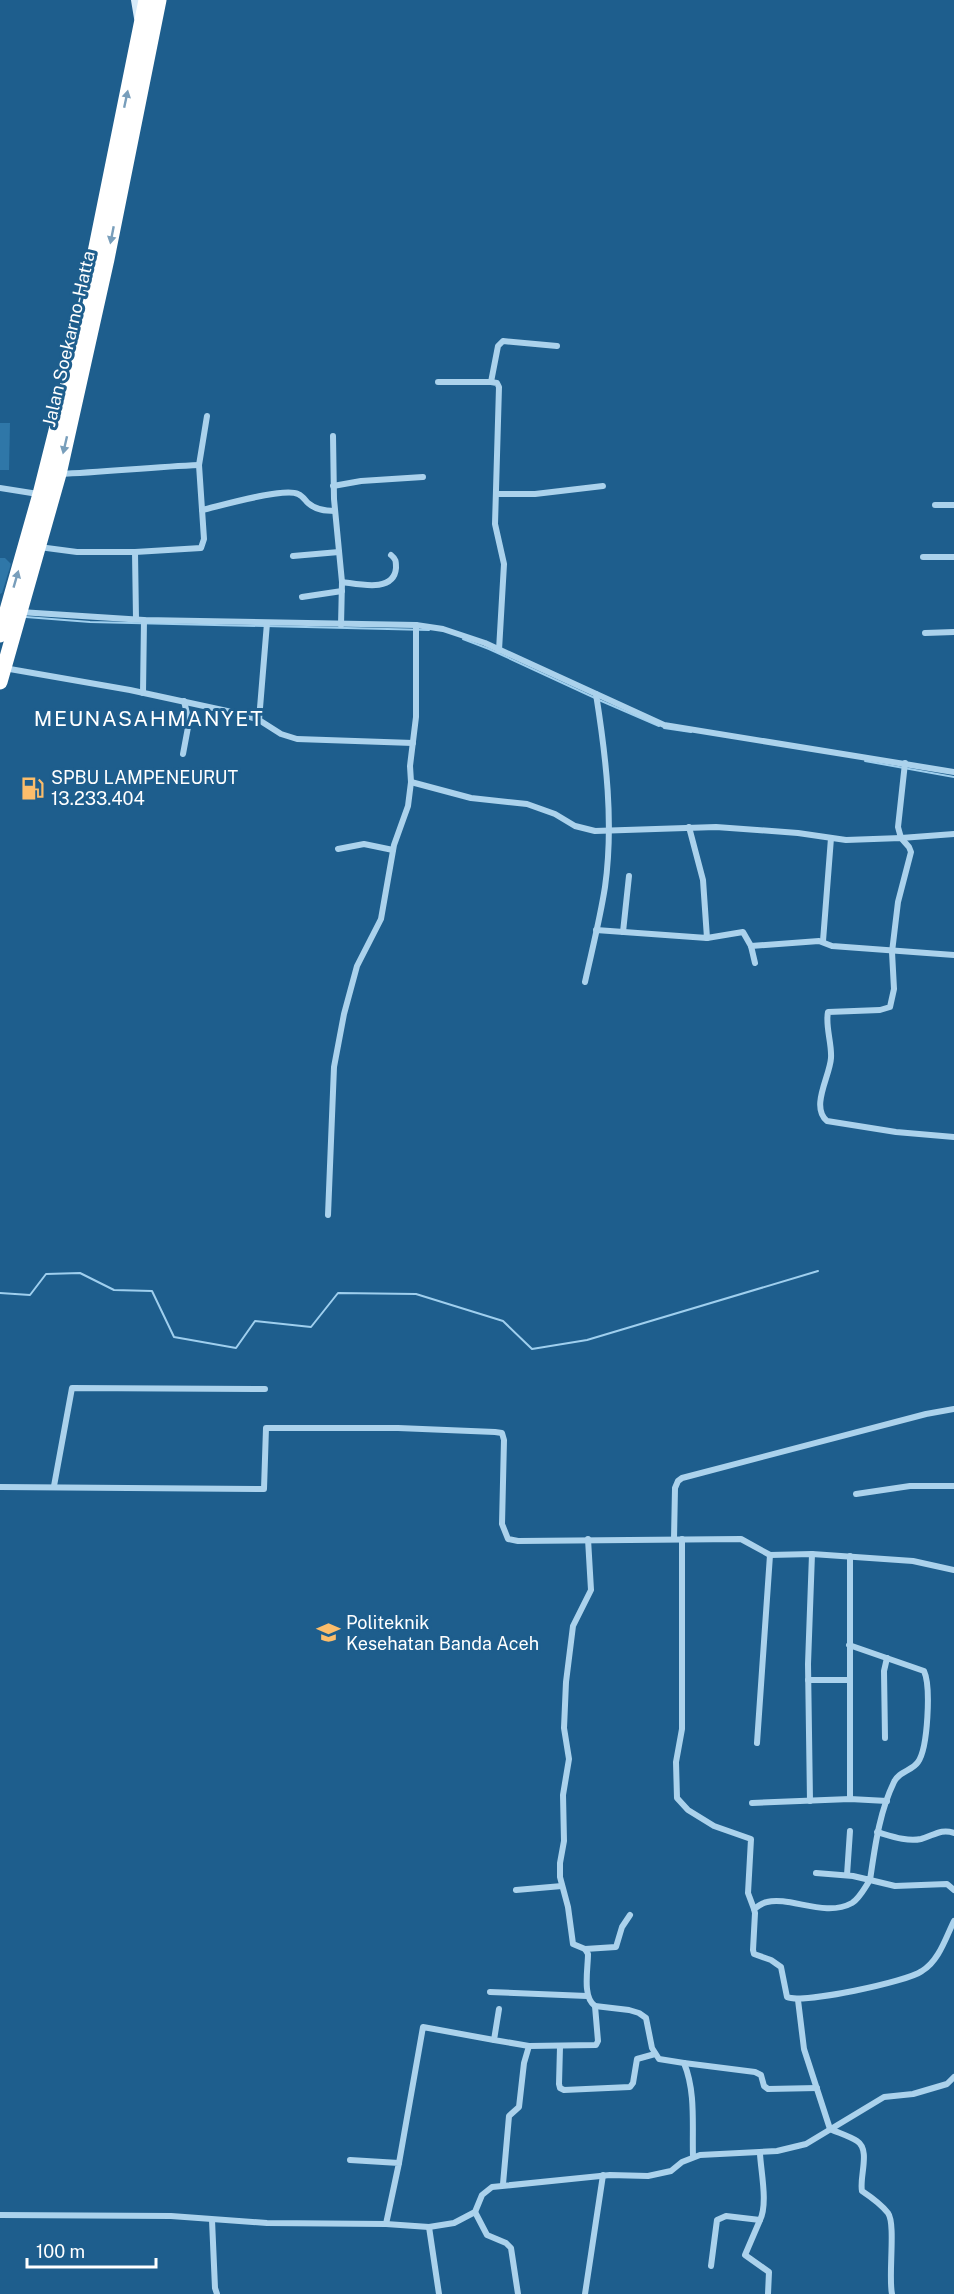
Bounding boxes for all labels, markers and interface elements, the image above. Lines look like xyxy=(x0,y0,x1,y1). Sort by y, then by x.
one-way arrow xyxy=(122,89,131,108)
one-way arrow xyxy=(107,225,116,244)
street label: Jalan Soekarno-Hatta xyxy=(38,249,99,429)
one-way arrow xyxy=(60,436,69,455)
one-way arrow xyxy=(12,570,21,588)
district label: MEUNASAHMANYET xyxy=(34,706,264,731)
place label: SPBU LAMPENEURUT 13.233.404 xyxy=(51,767,238,809)
fuel station icon: SPBU LAMPENEURUT 13.233.404 xyxy=(20,775,46,801)
place label: Politeknik Kesehatan Banda Aceh xyxy=(346,1612,539,1654)
school or university icon: Politeknik Kesehatan Banda Aceh xyxy=(315,1620,341,1646)
scale bar xyxy=(27,2231,156,2269)
text: 100 m xyxy=(36,2241,85,2262)

